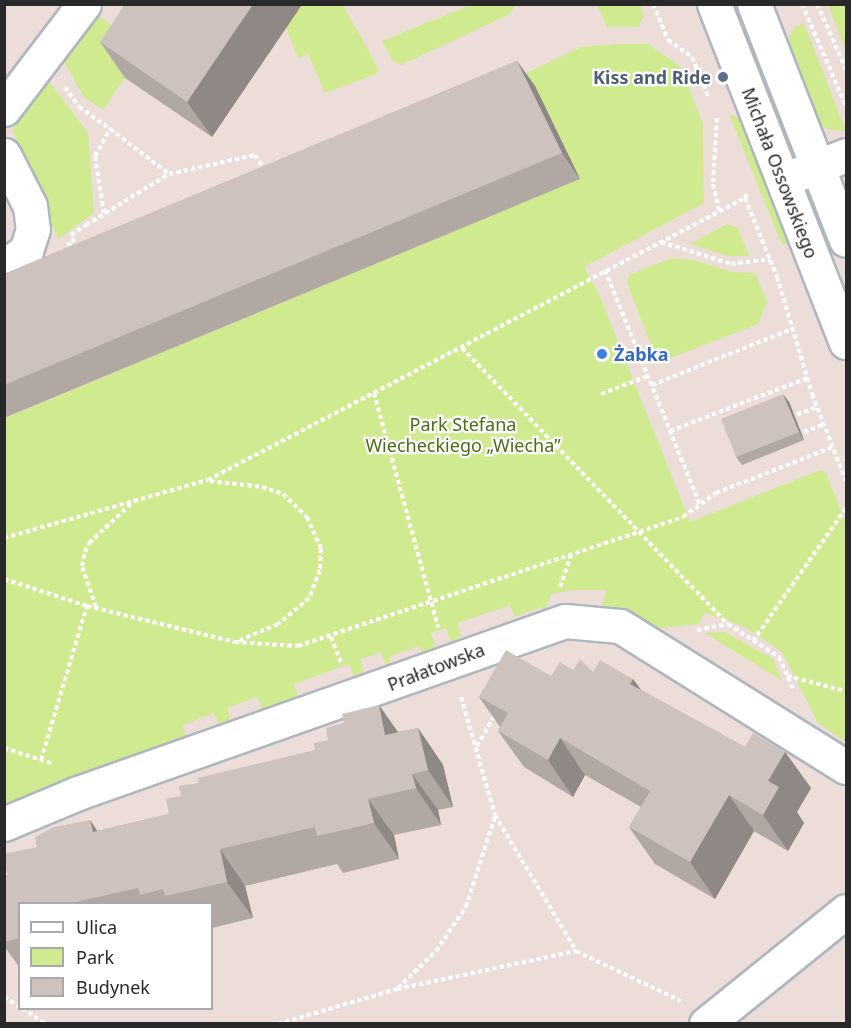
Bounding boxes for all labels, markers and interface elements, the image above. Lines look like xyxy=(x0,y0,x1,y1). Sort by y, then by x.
place label: Kiss and Ride xyxy=(593,66,711,88)
marker: Kiss and Ride xyxy=(716,70,730,84)
street label: Michała Ossowskiego xyxy=(737,85,823,261)
place label: Żabka xyxy=(614,343,669,365)
marker: Żabka xyxy=(595,347,609,361)
park label: Park Stefana Wiecheckiego „Wiecha” xyxy=(365,414,561,456)
street label: Prałatowska xyxy=(384,639,488,695)
legend xyxy=(18,902,213,1010)
text: Ulica xyxy=(76,915,117,939)
text: Park xyxy=(76,945,114,969)
text: Budynek xyxy=(76,975,150,999)

